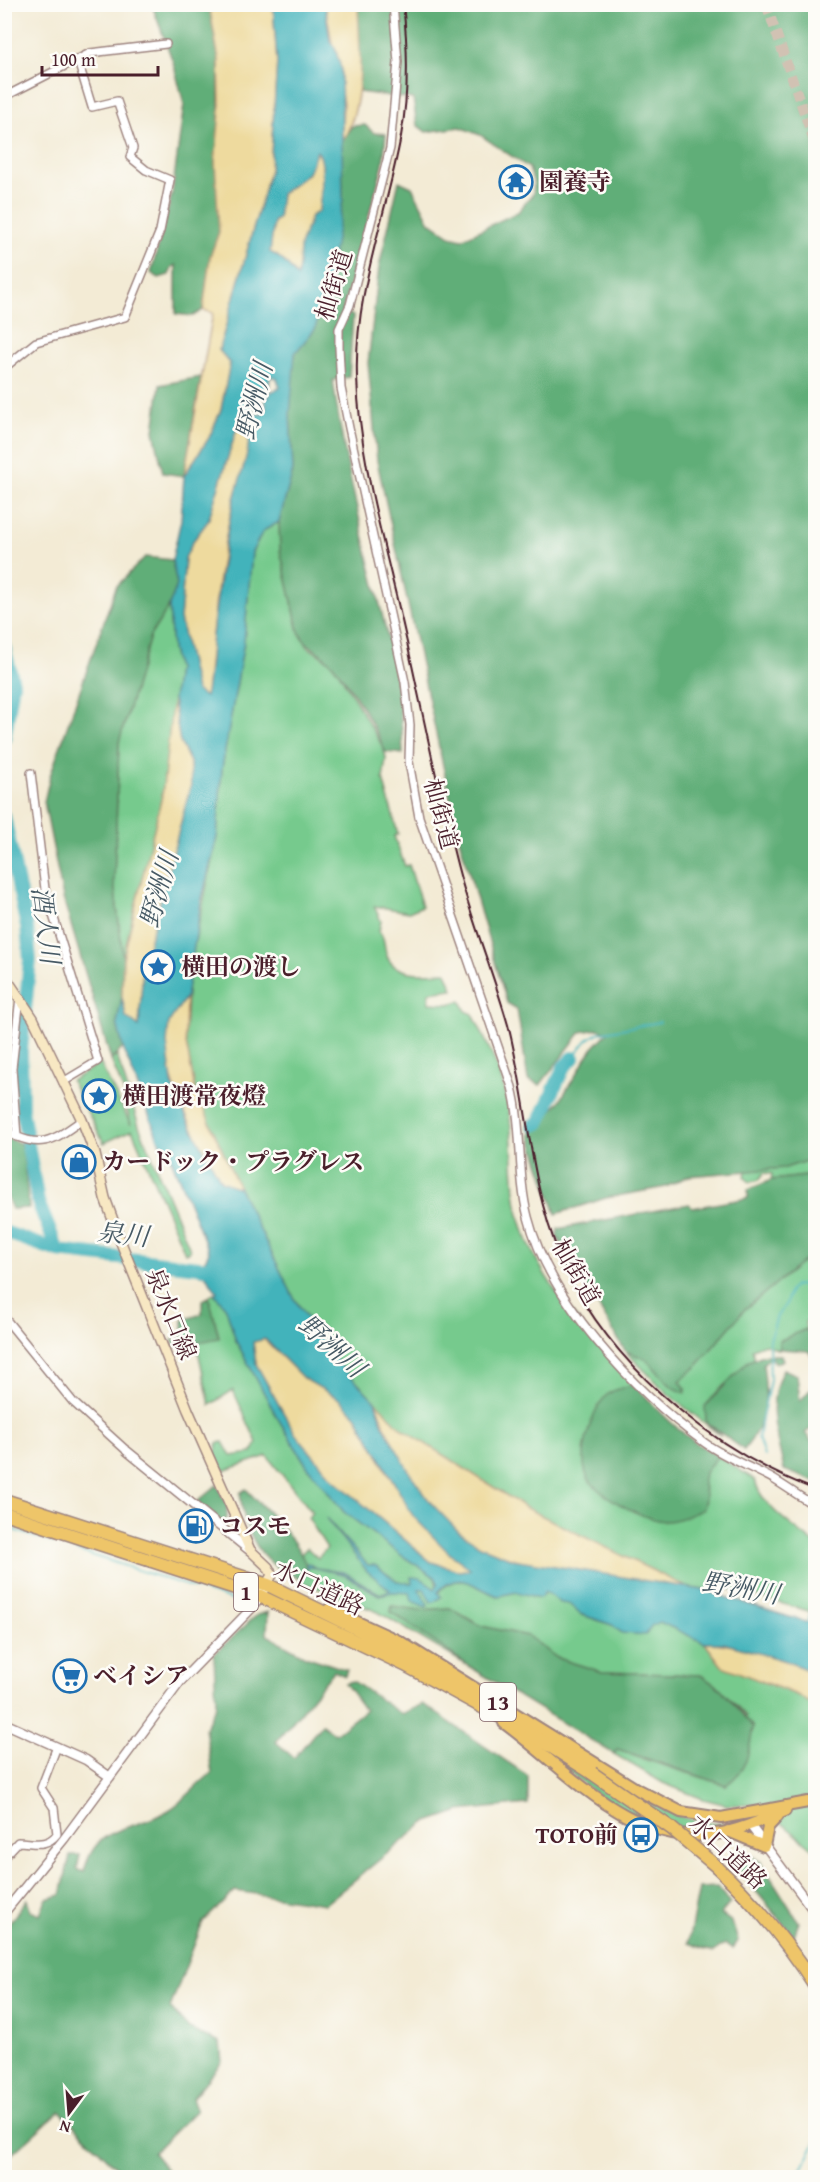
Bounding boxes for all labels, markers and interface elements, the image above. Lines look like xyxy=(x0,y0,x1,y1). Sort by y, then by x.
scale bar xyxy=(42,39,158,77)
text: 100 m xyxy=(51,46,96,73)
temple icon: 園養寺 xyxy=(498,164,534,200)
place label: 園養寺 xyxy=(539,164,611,199)
street label: 杣街道 xyxy=(306,245,361,324)
water label: 野洲川 xyxy=(225,355,283,443)
street label: 杣街道 xyxy=(415,775,468,853)
water label: 野洲川 xyxy=(129,843,189,932)
water label: 酒人川 xyxy=(22,884,71,969)
place icon: 横田の渡し xyxy=(140,949,176,985)
place label: 横田の渡し xyxy=(181,949,301,984)
place icon: 横田渡常夜燈 xyxy=(81,1078,117,1114)
place label: 横田渡常夜燈 xyxy=(122,1078,266,1113)
shop icon: カードック・プラグレス xyxy=(61,1144,97,1180)
place label: カードック・プラグレス xyxy=(102,1144,364,1179)
water label: 泉川 xyxy=(95,1211,154,1256)
street label: 杣街道 xyxy=(543,1232,610,1312)
street label: 泉水口線 xyxy=(137,1263,206,1365)
water label: 野洲川 xyxy=(290,1305,377,1388)
fuel station icon: コスモ xyxy=(178,1508,214,1544)
place label: コスモ xyxy=(219,1508,291,1543)
street label: 水口道路 xyxy=(268,1551,370,1624)
water label: 野洲川 xyxy=(699,1562,786,1614)
road number: 1 xyxy=(234,1573,258,1611)
supermarket icon: ベイシア xyxy=(52,1658,88,1694)
place label: ベイシア xyxy=(93,1658,189,1693)
road number: 13 xyxy=(480,1683,516,1721)
street label: 水口道路 xyxy=(681,1806,775,1897)
place label: TOTO前 xyxy=(535,1817,618,1852)
bus stop icon: TOTO前 xyxy=(623,1817,659,1853)
north arrow xyxy=(39,2083,99,2143)
text: N xyxy=(56,2114,73,2140)

